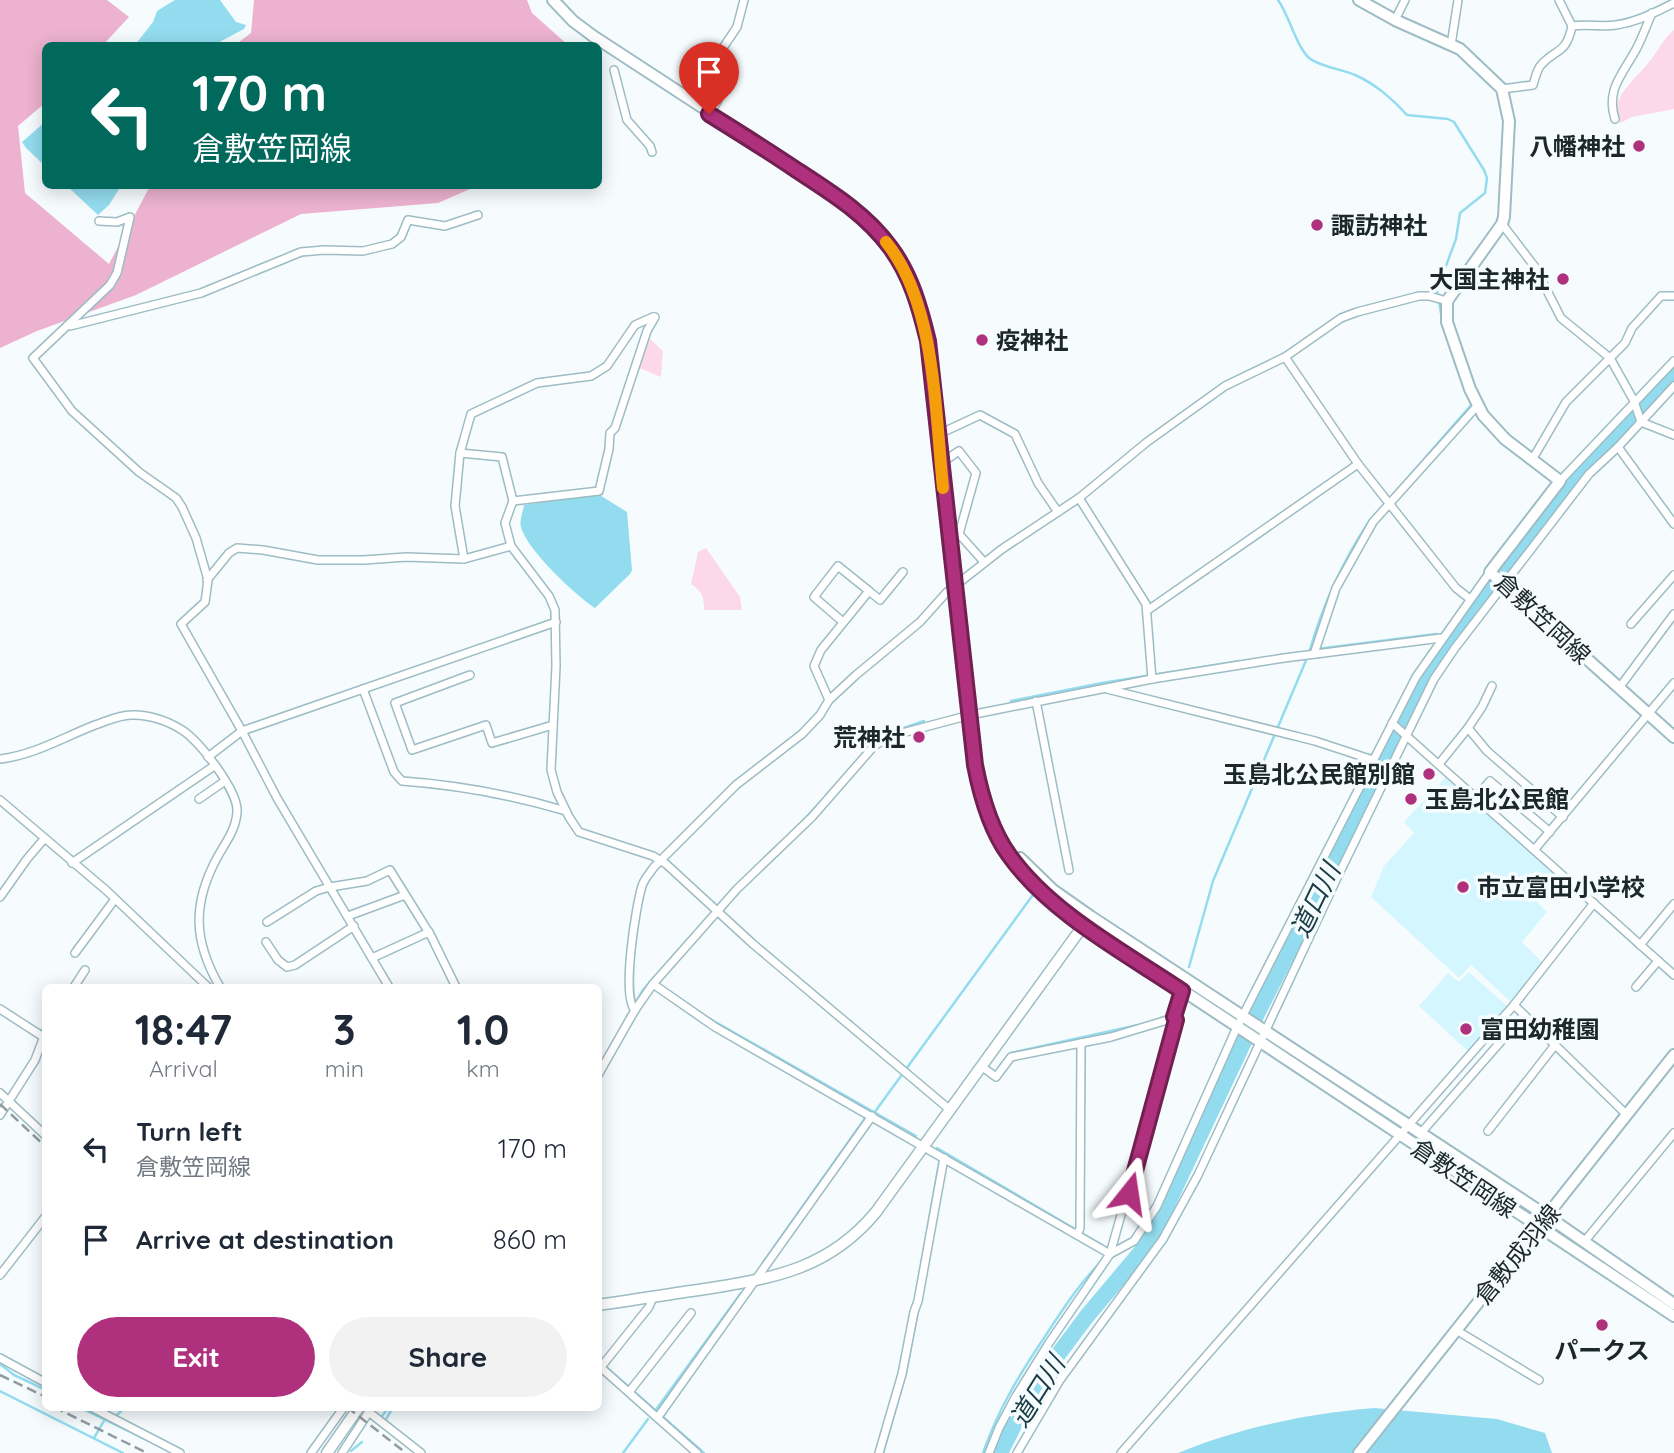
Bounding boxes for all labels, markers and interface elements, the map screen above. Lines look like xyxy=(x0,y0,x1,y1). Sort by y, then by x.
pin xyxy=(679,42,739,114)
icon: arrive xyxy=(690,53,728,91)
text: 170 m xyxy=(192,62,327,123)
icon: left xyxy=(77,70,168,161)
text: 倉敷笠岡線 xyxy=(192,128,352,168)
place label: 八幡神社 xyxy=(1529,131,1625,161)
marker: 八幡神社 xyxy=(1631,138,1647,154)
place label: 諏訪神社 xyxy=(1331,210,1427,240)
marker: 諏訪神社 xyxy=(1309,217,1325,233)
place label: 大国主神社 xyxy=(1429,264,1549,294)
marker: 大国主神社 xyxy=(1555,271,1571,287)
place label: 疫神社 xyxy=(996,325,1068,355)
marker: 疫神社 xyxy=(974,332,990,348)
street label: 倉敷笠岡線 xyxy=(1489,566,1597,670)
place label: 荒神社 xyxy=(833,722,905,752)
marker: 荒神社 xyxy=(911,729,927,745)
place label: 玉島北公民館別館 xyxy=(1223,759,1415,789)
marker: 玉島北公民館別館 xyxy=(1421,766,1437,782)
place label: 玉島北公民館 xyxy=(1425,784,1569,814)
marker: 玉島北公民館 xyxy=(1403,791,1419,807)
water label: 道口川 xyxy=(1283,855,1348,942)
place label: 市立富田小学校 xyxy=(1477,872,1645,902)
marker: 市立富田小学校 xyxy=(1455,879,1471,895)
text: 18:47 xyxy=(135,1003,232,1056)
text: 3 xyxy=(333,1003,356,1056)
text: 1.0 xyxy=(457,1003,509,1056)
place label: 富田幼稚園 xyxy=(1480,1014,1600,1044)
marker: 富田幼稚園 xyxy=(1458,1021,1474,1037)
text: Arrival xyxy=(149,1054,218,1083)
text: min xyxy=(325,1054,364,1083)
text: km xyxy=(466,1054,500,1083)
text: Turn left xyxy=(136,1115,243,1148)
icon: left xyxy=(77,1130,115,1168)
text: 170 m xyxy=(498,1132,567,1165)
street label: 倉敷笠岡線 xyxy=(1406,1132,1522,1224)
text: 倉敷笠岡線 xyxy=(136,1152,251,1181)
position arrow xyxy=(1092,1156,1166,1230)
street label: 倉敷成羽線 xyxy=(1468,1198,1566,1310)
icon: arrive xyxy=(77,1221,115,1259)
text: Arrive at destination xyxy=(136,1223,394,1256)
text: 860 m xyxy=(493,1223,567,1256)
button: Exit xyxy=(77,1317,315,1397)
button: Share xyxy=(329,1317,567,1397)
marker: パークス xyxy=(1594,1317,1610,1333)
place label: パークス xyxy=(1554,1335,1650,1365)
water label: 道口川 xyxy=(1002,1347,1073,1433)

